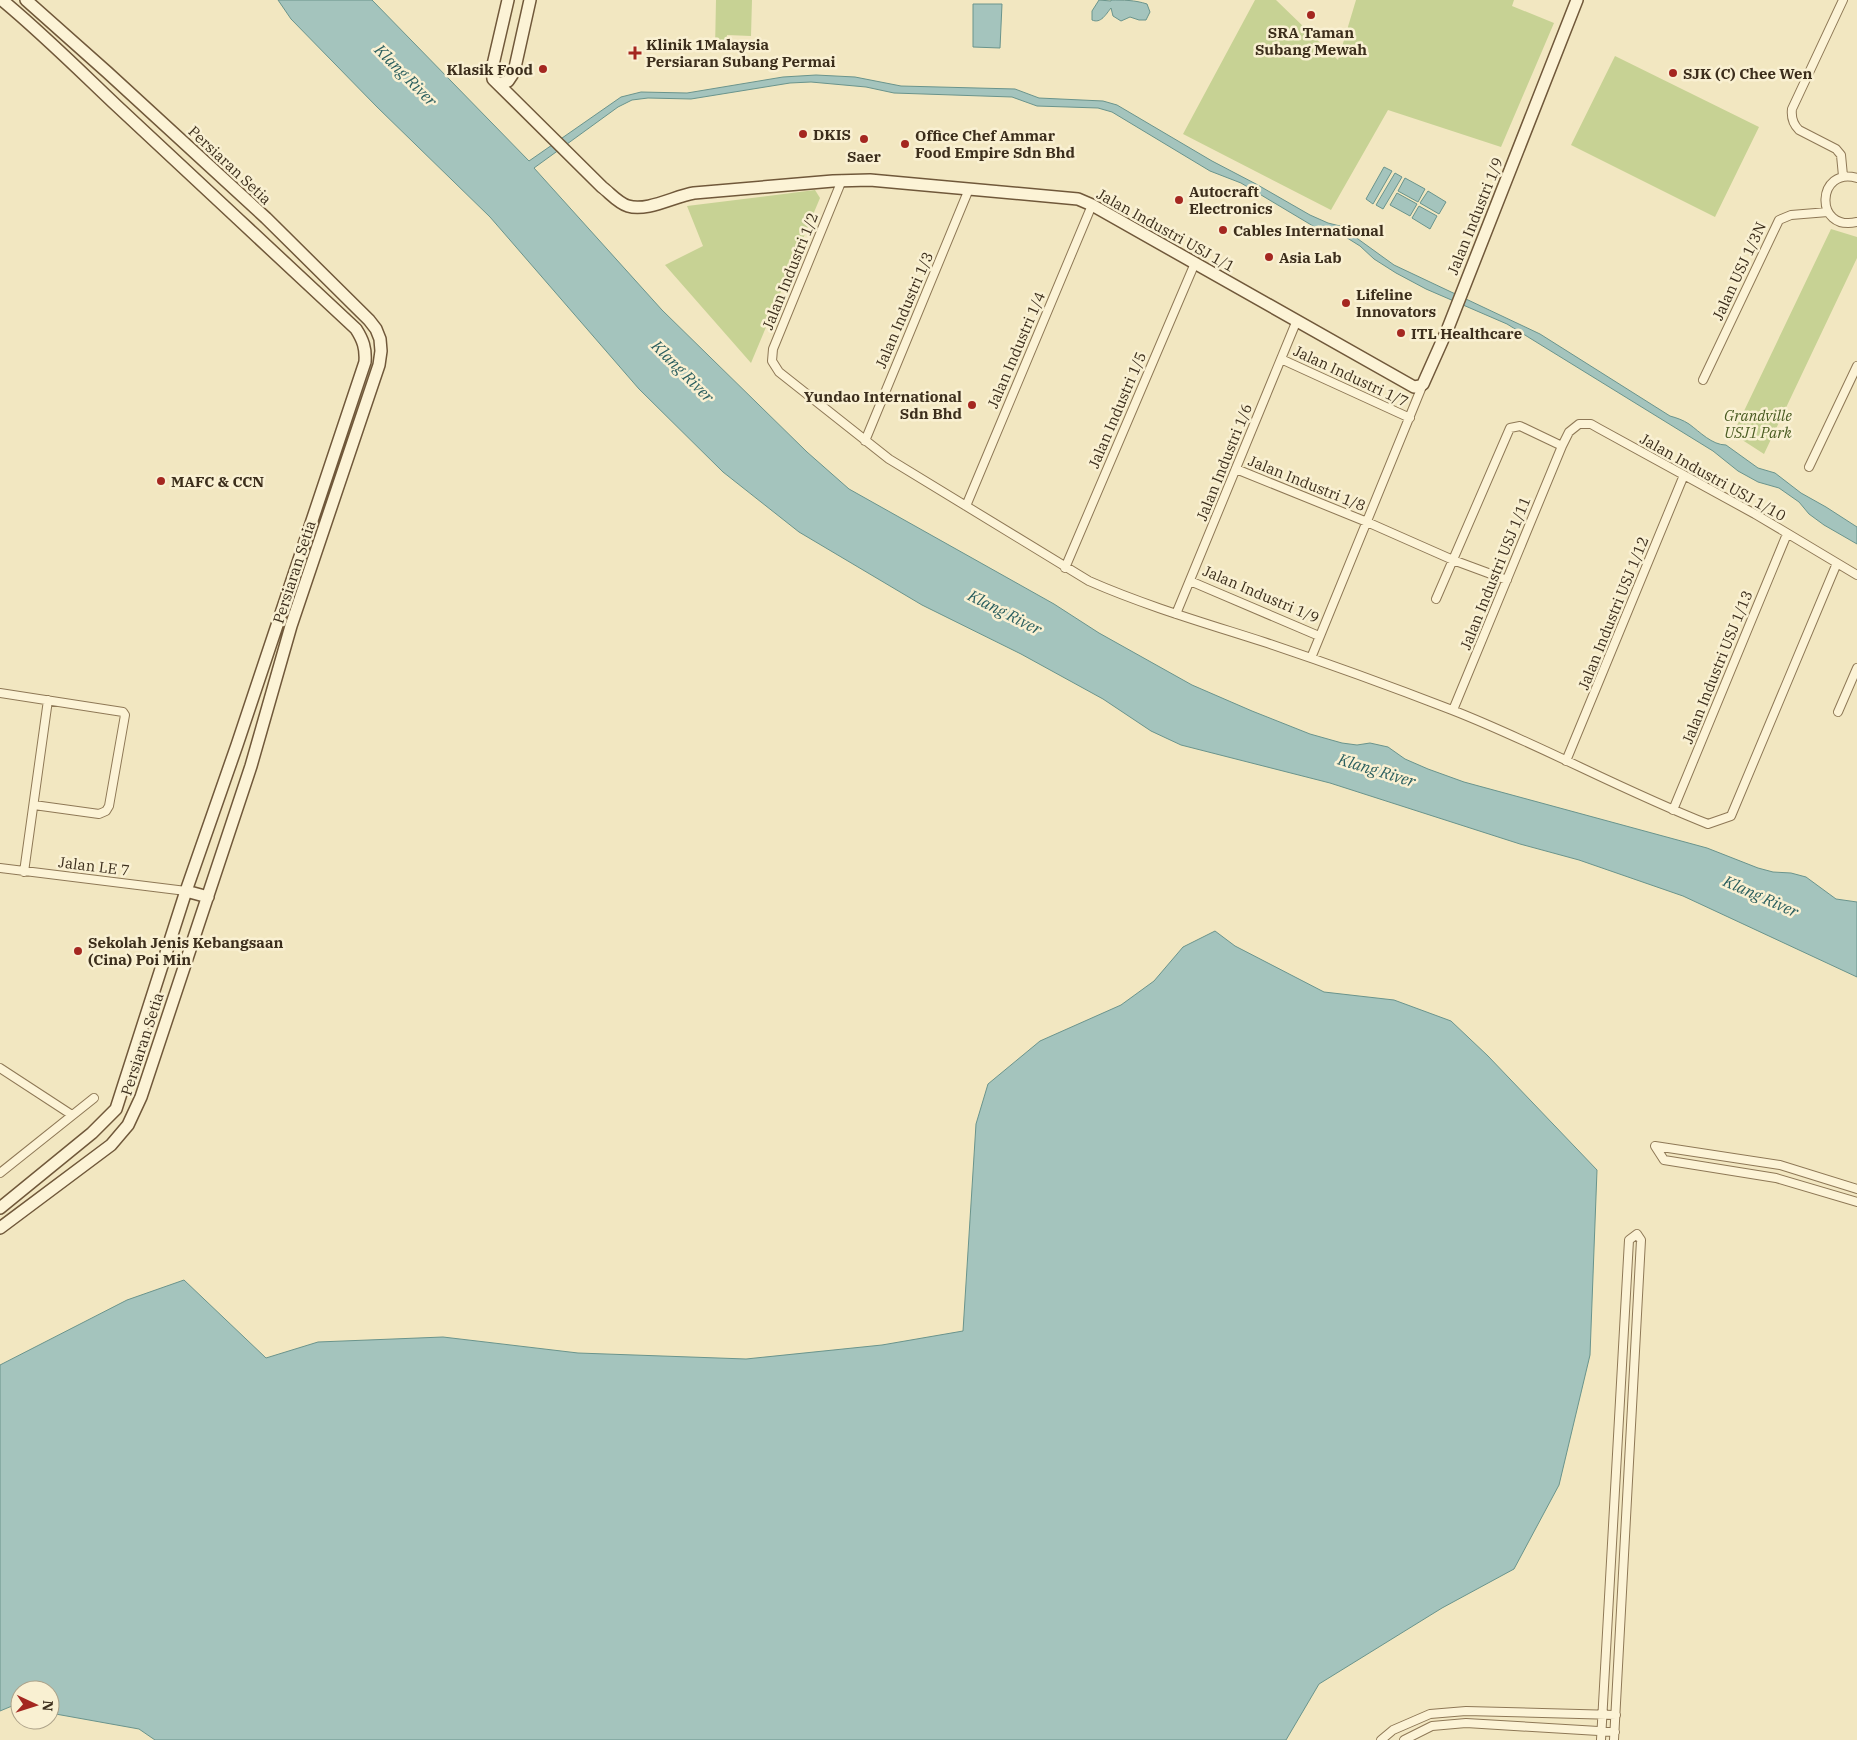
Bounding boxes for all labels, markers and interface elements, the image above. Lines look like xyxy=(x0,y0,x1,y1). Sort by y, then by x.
marker: SRA Taman Subang Mewah xyxy=(1305,9,1317,21)
place label: SRA Taman Subang Mewah xyxy=(1255,23,1367,59)
place label: Klinik 1Malaysia Persiaran Subang Permai xyxy=(646,35,836,71)
water label: Klang River xyxy=(370,39,442,111)
marker: Klinik 1Malaysia Persiaran Subang Permai xyxy=(628,46,642,60)
place label: Klasik Food xyxy=(447,60,534,79)
marker: Klasik Food xyxy=(537,63,549,75)
place label: SJK (C) Chee Wen xyxy=(1683,64,1813,83)
marker: SJK (C) Chee Wen xyxy=(1667,67,1679,79)
street label: Persiaran Setia xyxy=(184,122,276,208)
place label: DKIS xyxy=(813,125,851,144)
place label: Office Chef Ammar Food Empire Sdn Bhd xyxy=(915,126,1076,162)
marker: DKIS xyxy=(797,128,809,140)
marker: Saer xyxy=(858,133,870,145)
marker: Office Chef Ammar Food Empire Sdn Bhd xyxy=(899,138,911,150)
place label: Saer xyxy=(847,147,882,166)
street label: Jalan Industri 1/9 xyxy=(1443,155,1507,277)
place label: Autocraft Electronics xyxy=(1189,182,1273,218)
street label: Jalan Industri USJ 1/1 xyxy=(1094,184,1238,276)
marker: Autocraft Electronics xyxy=(1173,194,1185,206)
street label: Jalan Industri 1/2 xyxy=(758,210,822,332)
street label: Jalan USJ 1/3N xyxy=(1708,219,1770,323)
place label: Cables International xyxy=(1233,221,1384,240)
marker: Cables International xyxy=(1217,224,1229,236)
place label: Asia Lab xyxy=(1279,248,1342,267)
street label: Jalan Industri 1/3 xyxy=(871,249,937,371)
marker: Asia Lab xyxy=(1263,251,1275,263)
place label: Lifeline Innovators xyxy=(1356,285,1436,321)
street label: Jalan Industri 1/4 xyxy=(983,289,1049,411)
marker: Lifeline Innovators xyxy=(1340,297,1352,309)
place label: ITL Healthcare xyxy=(1411,324,1522,343)
marker: ITL Healthcare xyxy=(1395,327,1407,339)
water label: Klang River xyxy=(647,335,719,407)
street label: Jalan Industri 1/7 xyxy=(1290,341,1412,411)
street label: Jalan Industri 1/5 xyxy=(1084,349,1150,471)
place label: Yundao International Sdn Bhd xyxy=(804,387,963,423)
marker: Yundao International Sdn Bhd xyxy=(966,399,978,411)
street label: Jalan Industri 1/6 xyxy=(1192,401,1256,523)
park label: Grandville USJ1 Park xyxy=(1724,406,1792,442)
street label: Jalan Industri USJ 1/10 xyxy=(1637,429,1789,525)
street label: Jalan Industri 1/8 xyxy=(1246,451,1368,515)
place label: MAFC & CCN xyxy=(171,472,264,491)
marker: MAFC & CCN xyxy=(155,475,167,487)
street label: Jalan Industri USJ 1/11 xyxy=(1455,493,1535,653)
street label: Persiaran Setia xyxy=(268,518,320,626)
street label: Jalan Industri USJ 1/12 xyxy=(1573,533,1653,693)
street label: Jalan Industri 1/9 xyxy=(1200,561,1322,627)
water label: Klang River xyxy=(964,585,1046,639)
street label: Jalan Industri USJ 1/13 xyxy=(1677,587,1757,747)
water label: Klang River xyxy=(1335,748,1419,792)
street label: Jalan LE 7 xyxy=(57,852,131,880)
water label: Klang River xyxy=(1720,870,1802,922)
place label: Sekolah Jenis Kebangsaan (Cina) Poi Min xyxy=(88,933,283,969)
marker: Sekolah Jenis Kebangsaan (Cina) Poi Min xyxy=(72,945,84,957)
street label: Persiaran Setia xyxy=(116,990,168,1098)
north arrow xyxy=(10,1680,60,1730)
text: N xyxy=(39,1700,57,1712)

